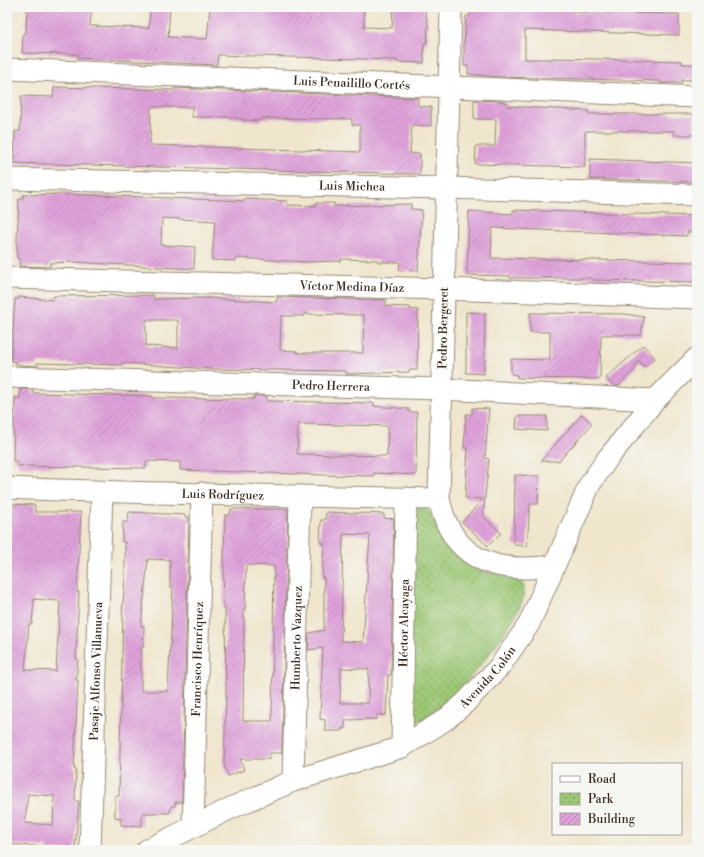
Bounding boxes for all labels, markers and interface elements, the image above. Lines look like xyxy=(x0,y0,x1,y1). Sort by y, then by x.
street label: Luis Penailillo Cortés xyxy=(293,74,411,93)
street label: Luis Michea xyxy=(319,178,386,195)
street label: Víctor Medina Díaz xyxy=(298,278,405,296)
street label: Pedro Bergeret xyxy=(435,286,452,369)
street label: Pedro Herrera xyxy=(292,378,371,395)
street label: Luis Rodríguez xyxy=(181,487,265,504)
street label: Héctor Alcayaga xyxy=(396,578,413,667)
street label: Humberto Vazquez xyxy=(288,586,306,690)
street label: Pasaje Alfonso Villanueva xyxy=(87,601,106,741)
street label: Francisco Henríquez xyxy=(189,601,207,717)
street label: Avenida Colón xyxy=(456,643,519,713)
legend xyxy=(552,763,682,835)
text: Road xyxy=(588,772,616,787)
text: Park xyxy=(588,792,614,807)
text: Building xyxy=(587,812,636,827)

